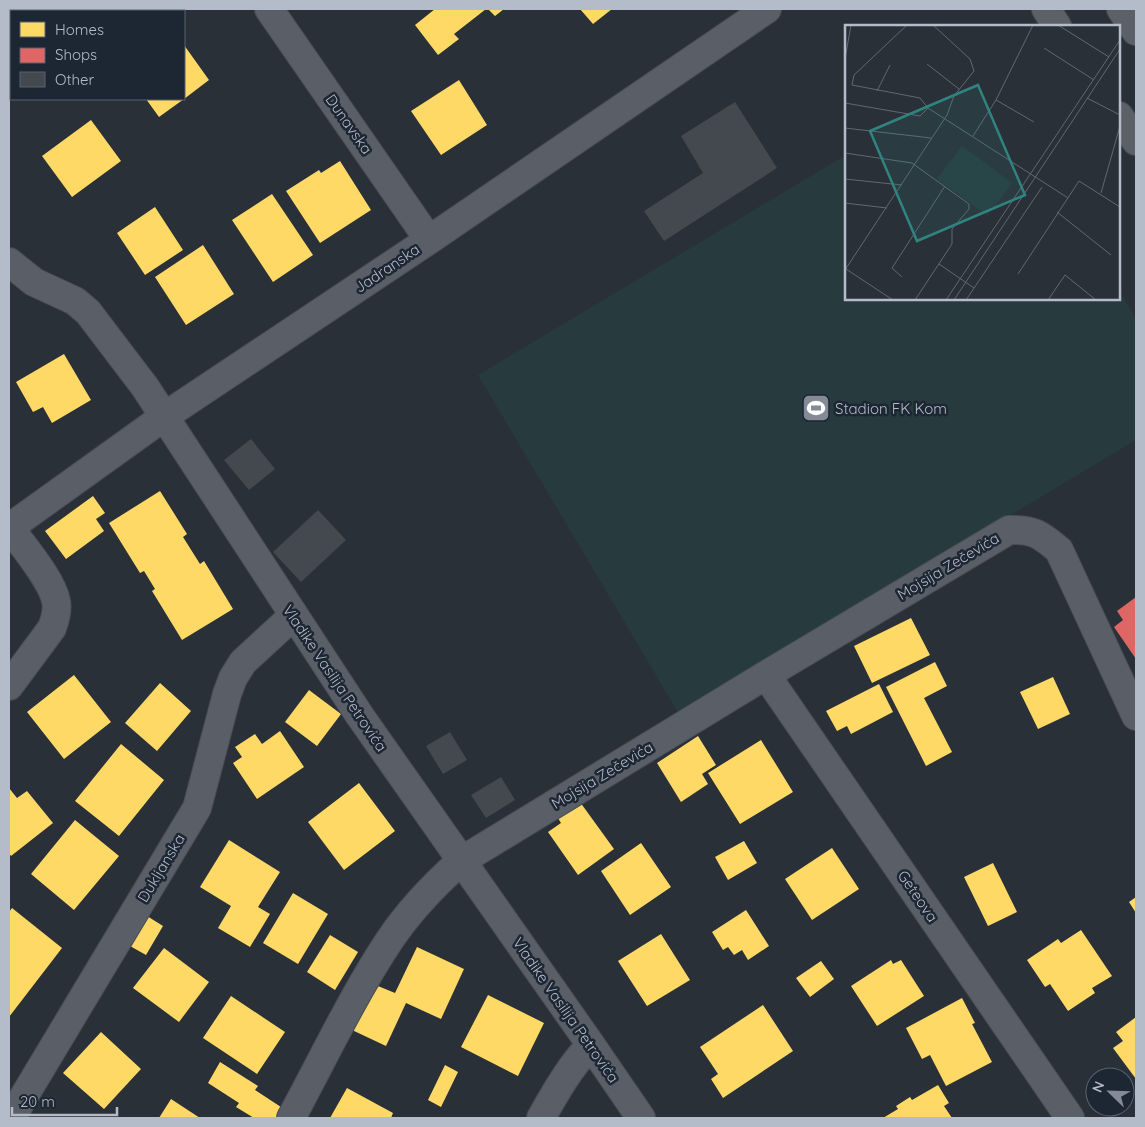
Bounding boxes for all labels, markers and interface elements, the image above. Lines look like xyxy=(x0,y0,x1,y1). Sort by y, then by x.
legend xyxy=(10,10,185,100)
text: Homes xyxy=(55,20,104,39)
inset map xyxy=(845,25,1120,300)
text: Shops xyxy=(55,45,97,64)
text: Other xyxy=(55,70,95,89)
street label: Dunavska xyxy=(321,90,377,158)
street label: Jadranska xyxy=(351,239,423,297)
sports icon: Stadion FK Kom xyxy=(801,393,831,423)
place label: Stadion FK Kom xyxy=(835,399,947,418)
street label: Mojsija Zečevića xyxy=(894,528,1002,604)
street label: Vladike Vasilija Petrovića xyxy=(279,601,391,755)
street label: Mojsija Zečevića xyxy=(548,737,656,813)
street label: Dukljanska xyxy=(133,830,189,906)
street label: Geteova xyxy=(894,866,942,926)
street label: Vladike Vasilija Petrovića xyxy=(509,934,623,1086)
north arrow xyxy=(1085,1067,1135,1117)
text: N xyxy=(1088,1079,1108,1095)
scale bar xyxy=(12,1084,118,1116)
text: 20 m xyxy=(20,1092,55,1111)

